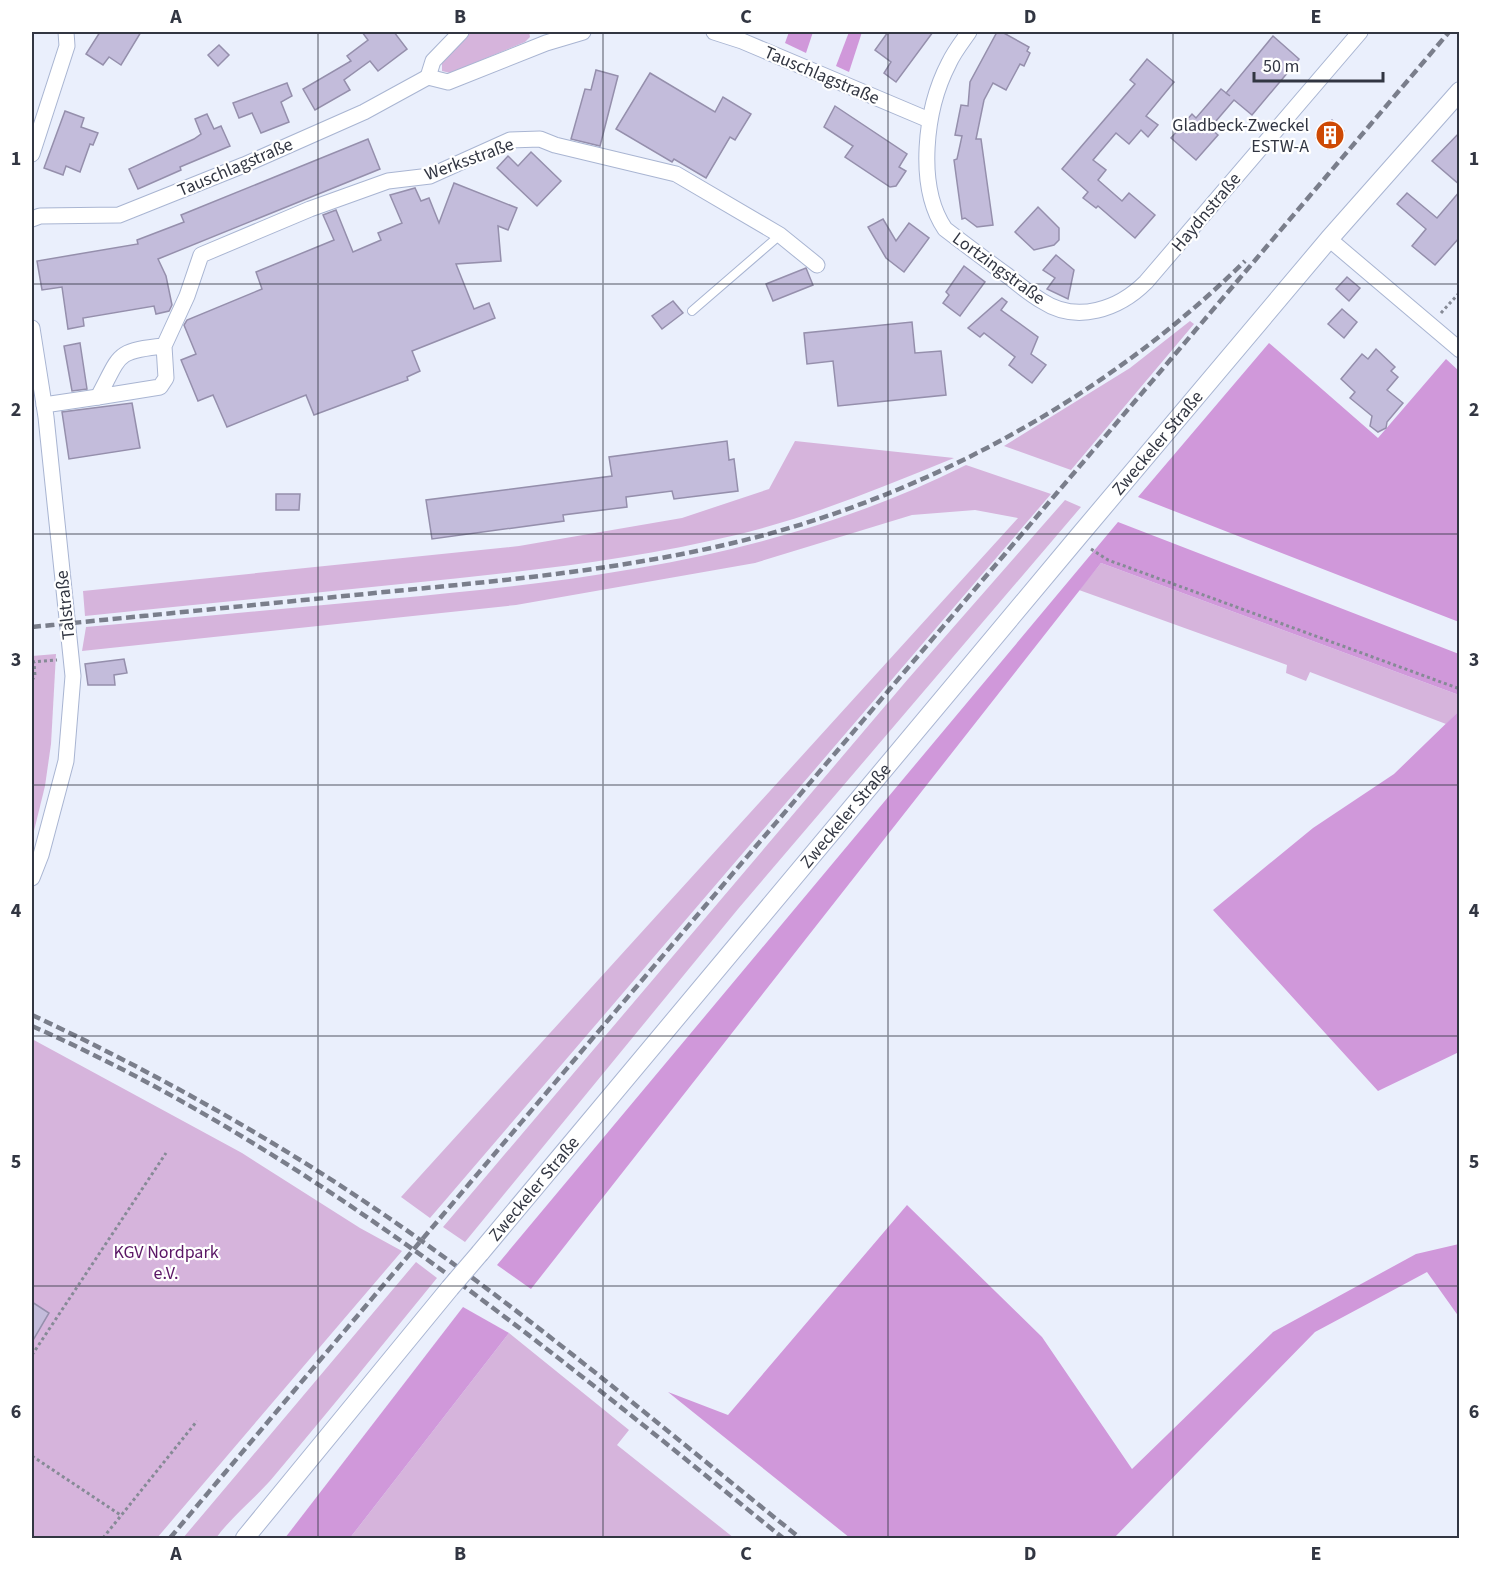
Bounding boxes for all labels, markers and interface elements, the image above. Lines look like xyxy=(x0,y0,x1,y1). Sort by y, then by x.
text: A xyxy=(169,3,182,31)
text: B xyxy=(454,3,466,31)
text: C xyxy=(740,3,752,31)
text: D xyxy=(1024,3,1036,31)
text: E xyxy=(1311,3,1321,31)
street label: Tauschlagstraße xyxy=(760,40,883,111)
scale bar xyxy=(1254,45,1383,83)
text: 50 m xyxy=(1263,54,1299,79)
place label: Gladbeck-Zweckel ESTW-A xyxy=(1172,113,1309,159)
building icon: Gladbeck-Zweckel ESTW-A xyxy=(1314,119,1346,151)
street label: Tauschlagstraße xyxy=(174,132,297,203)
street label: Werksstraße xyxy=(421,132,517,187)
text: 1 xyxy=(11,145,21,173)
text: 1 xyxy=(1469,145,1479,173)
street label: Haydnstraße xyxy=(1166,167,1247,257)
street label: Lortzingstraße xyxy=(947,226,1050,311)
street label: Zweckeler Straße xyxy=(1106,385,1209,501)
text: 2 xyxy=(11,396,21,424)
text: 2 xyxy=(1469,396,1479,424)
street label: Talstraße xyxy=(49,569,82,641)
text: 3 xyxy=(11,646,21,674)
text: 3 xyxy=(1469,646,1479,674)
street label: Zweckeler Straße xyxy=(795,758,897,874)
text: 4 xyxy=(11,897,22,925)
text: 4 xyxy=(1469,897,1480,925)
street label: Zweckeler Straße xyxy=(483,1131,585,1247)
text: 5 xyxy=(11,1148,21,1176)
text: 5 xyxy=(1469,1148,1479,1176)
park label: KGV Nordpark e.V. xyxy=(113,1240,219,1286)
text: 6 xyxy=(11,1398,21,1426)
text: 6 xyxy=(1469,1398,1479,1426)
text: A xyxy=(169,1540,182,1568)
text: B xyxy=(454,1540,466,1568)
text: C xyxy=(740,1540,752,1568)
text: D xyxy=(1024,1540,1036,1568)
text: E xyxy=(1311,1540,1321,1568)

